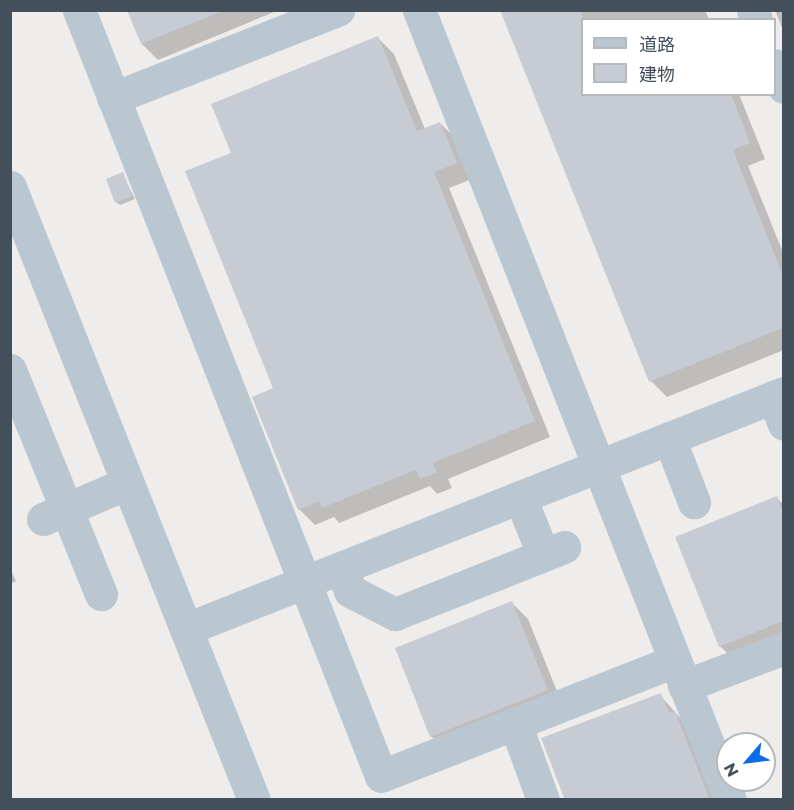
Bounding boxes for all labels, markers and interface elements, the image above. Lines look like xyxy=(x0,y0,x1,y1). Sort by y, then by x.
legend xyxy=(581,18,776,96)
text: 道路 xyxy=(639,34,675,56)
text: 建物 xyxy=(639,64,675,86)
north arrow xyxy=(716,732,776,792)
text: N xyxy=(720,760,743,780)

